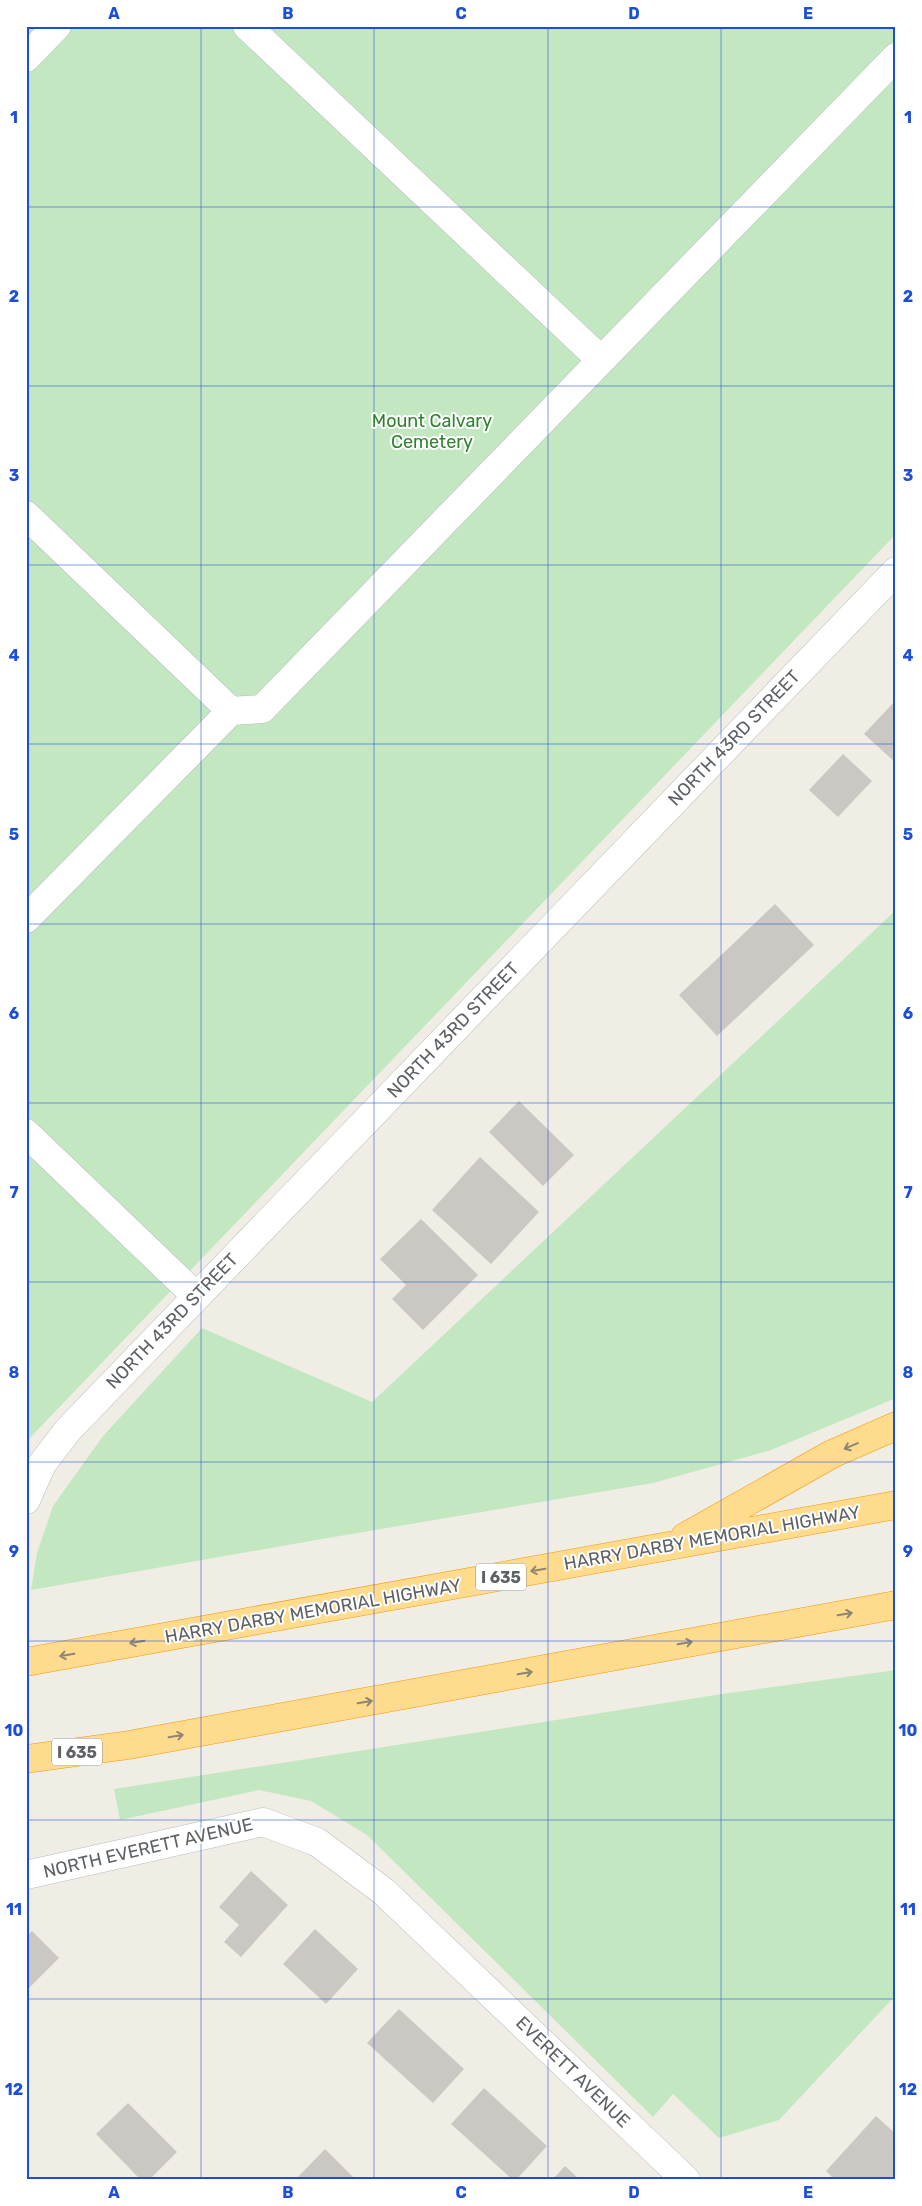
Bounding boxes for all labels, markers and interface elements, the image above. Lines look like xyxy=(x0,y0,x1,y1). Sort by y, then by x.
text: A xyxy=(108,4,120,23)
text: B xyxy=(282,4,294,23)
text: C xyxy=(455,4,467,23)
text: D xyxy=(628,4,640,23)
text: E xyxy=(803,4,813,23)
text: 1 xyxy=(10,108,18,127)
text: 1 xyxy=(904,108,912,127)
text: 2 xyxy=(9,287,19,306)
text: 2 xyxy=(903,287,913,306)
park label: Mount Calvary Cemetery xyxy=(372,410,492,453)
text: 3 xyxy=(9,466,19,485)
text: 3 xyxy=(903,466,913,485)
text: 4 xyxy=(9,646,20,665)
text: 4 xyxy=(903,646,914,665)
street label: NORTH 43RD STREET xyxy=(664,666,804,810)
text: 5 xyxy=(9,825,19,844)
text: 5 xyxy=(903,825,913,844)
street label: NORTH 43RD STREET xyxy=(383,958,523,1102)
text: 6 xyxy=(9,1004,19,1023)
text: 6 xyxy=(903,1004,913,1023)
text: 7 xyxy=(9,1183,19,1202)
text: 7 xyxy=(903,1183,913,1202)
street label: NORTH 43RD STREET xyxy=(102,1249,242,1393)
text: 8 xyxy=(9,1363,20,1382)
text: 8 xyxy=(903,1363,914,1382)
one-way arrow xyxy=(844,1441,859,1451)
street label: HARRY DARBY MEMORIAL HIGHWAY xyxy=(562,1501,862,1575)
text: 9 xyxy=(9,1542,19,1561)
text: 9 xyxy=(903,1542,913,1561)
road number: I 635 xyxy=(476,1564,526,1590)
one-way arrow xyxy=(530,1566,546,1575)
street label: HARRY DARBY MEMORIAL HIGHWAY xyxy=(163,1574,463,1648)
one-way arrow xyxy=(837,1609,853,1619)
one-way arrow xyxy=(129,1638,145,1648)
one-way arrow xyxy=(677,1638,693,1648)
one-way arrow xyxy=(59,1650,75,1660)
one-way arrow xyxy=(517,1667,533,1677)
one-way arrow xyxy=(357,1696,373,1706)
text: 10 xyxy=(5,1721,24,1740)
text: 10 xyxy=(899,1721,918,1740)
one-way arrow xyxy=(168,1731,184,1740)
road number: I 635 xyxy=(52,1738,102,1765)
street label: NORTH EVERETT AVENUE xyxy=(41,1813,255,1883)
text: 11 xyxy=(6,1900,22,1919)
text: 11 xyxy=(900,1900,916,1919)
street label: EVERETT AVENUE xyxy=(511,2012,635,2132)
text: 12 xyxy=(5,2080,23,2099)
text: 12 xyxy=(899,2080,917,2099)
text: A xyxy=(108,2183,120,2202)
text: B xyxy=(282,2183,294,2202)
text: C xyxy=(455,2183,467,2202)
text: D xyxy=(628,2183,640,2202)
text: E xyxy=(803,2183,813,2202)

